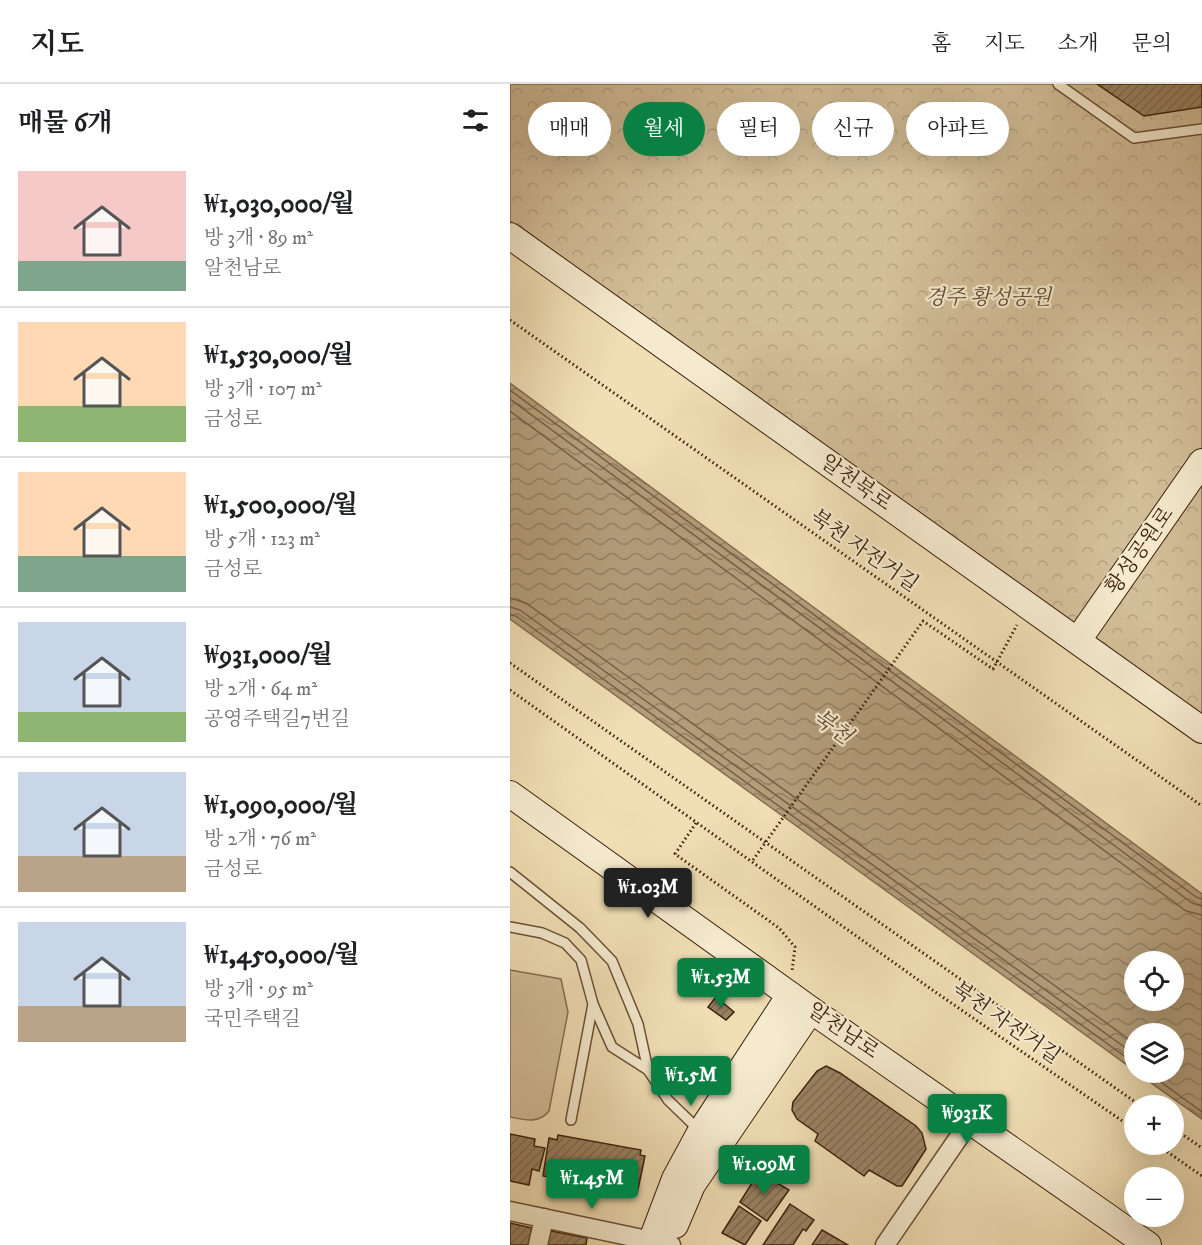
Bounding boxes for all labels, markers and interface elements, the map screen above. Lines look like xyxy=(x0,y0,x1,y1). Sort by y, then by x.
text: 지도 xyxy=(30,27,84,62)
text: 홈 xyxy=(931,31,951,57)
text: 지도 xyxy=(984,31,1025,57)
text: 소개 xyxy=(1058,31,1098,57)
text: 문의 xyxy=(1131,31,1172,57)
chip: 매매 xyxy=(528,102,611,156)
chip: 월세 xyxy=(623,102,705,156)
chip: 필터 xyxy=(717,102,800,156)
chip: 신규 xyxy=(812,102,894,156)
chip: 아파트 xyxy=(906,102,1009,156)
icon: filters xyxy=(459,104,492,137)
text: 매물 6개 xyxy=(18,107,112,140)
text: ₩1,030,000/월 xyxy=(204,188,355,221)
icon: home xyxy=(66,195,138,267)
text: 방 3개 · 89 m² xyxy=(204,226,313,251)
text: 알천남로 xyxy=(204,256,281,281)
park label: 경주 황성공원 xyxy=(925,285,1053,311)
text: ₩1,530,000/월 xyxy=(204,339,353,372)
icon: home xyxy=(66,346,138,418)
text: 방 3개 · 107 m² xyxy=(204,377,322,402)
text: 금성로 xyxy=(204,407,262,432)
street label: 알천북로 xyxy=(815,449,897,517)
text: ₩1,500,000/월 xyxy=(204,489,358,522)
icon: home xyxy=(66,496,138,568)
street label: 황성공원로 xyxy=(1100,502,1180,600)
street label: 북천 자전거길 xyxy=(805,504,923,598)
text: 방 5개 · 123 m² xyxy=(204,527,320,552)
text: 금성로 xyxy=(204,557,262,582)
text: ₩931,000/월 xyxy=(204,639,333,672)
icon: home xyxy=(66,646,138,718)
text: 방 2개 · 64 m² xyxy=(204,677,317,702)
water label: 북천 xyxy=(807,704,859,751)
text: 공영주택길7번길 xyxy=(204,707,350,732)
text: ₩1,090,000/월 xyxy=(204,789,358,822)
icon: home xyxy=(66,796,138,868)
text: 방 2개 · 76 m² xyxy=(204,827,316,852)
text: 금성로 xyxy=(204,857,262,882)
pin: ₩1.03M xyxy=(599,868,697,919)
text: ₩1.03M xyxy=(618,875,678,900)
text: ₩1,450,000/월 xyxy=(204,939,359,972)
icon: home xyxy=(66,946,138,1018)
map controls xyxy=(1124,951,1184,1227)
button: locate xyxy=(1124,951,1184,1011)
pin: ₩1.53M xyxy=(672,958,770,1009)
text: ₩1.53M xyxy=(691,965,751,990)
street label: 북천 자전거길 xyxy=(947,976,1065,1070)
text: 방 3개 · 95 m² xyxy=(204,977,313,1002)
street label: 알천남로 xyxy=(802,997,884,1065)
text: 국민주택길 xyxy=(204,1007,301,1032)
button: layers xyxy=(1124,1023,1184,1083)
pin: ₩1.5M xyxy=(649,1056,733,1107)
text: ₩1.5M xyxy=(665,1063,717,1088)
pin: ₩931K xyxy=(925,1094,1009,1145)
button: + xyxy=(1124,1095,1184,1155)
text: ₩931K xyxy=(942,1101,992,1126)
pin: ₩1.09M xyxy=(715,1145,813,1196)
text: ₩1.09M xyxy=(733,1152,795,1177)
pin: ₩1.45M xyxy=(543,1159,641,1210)
text: ₩1.45M xyxy=(560,1166,624,1191)
button: − xyxy=(1124,1167,1184,1227)

